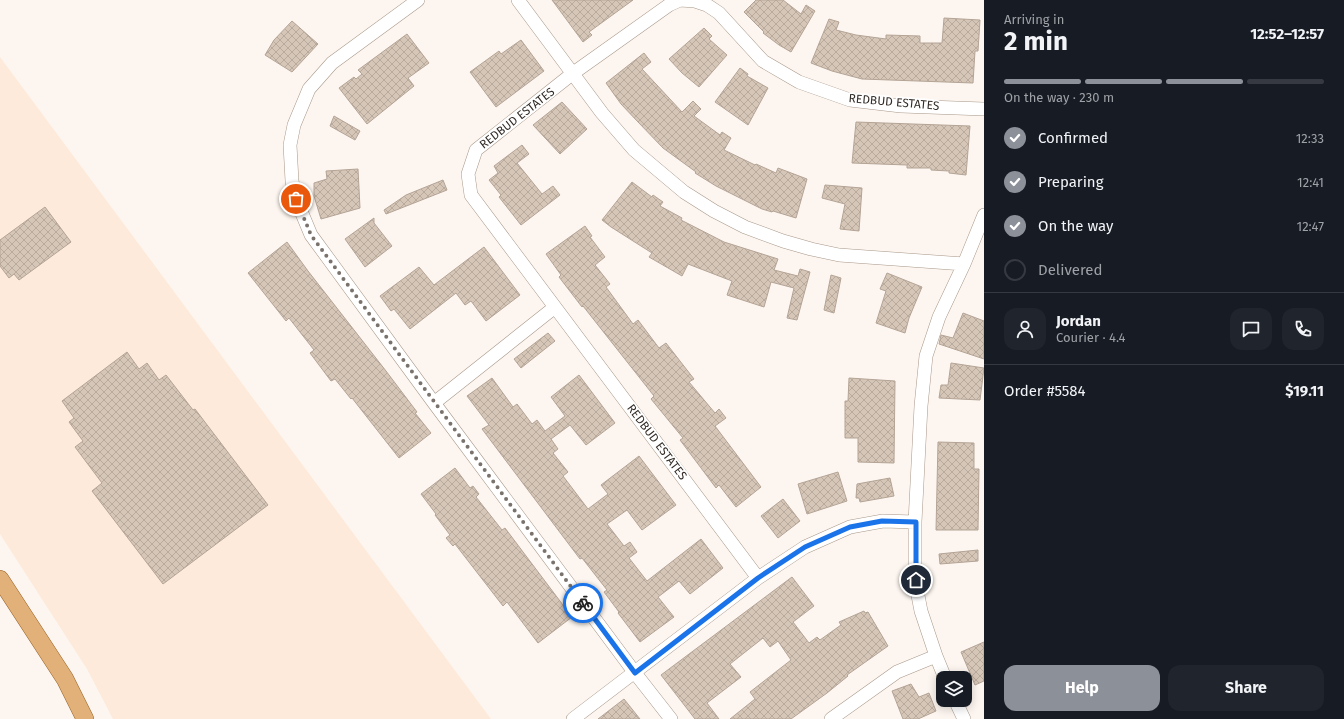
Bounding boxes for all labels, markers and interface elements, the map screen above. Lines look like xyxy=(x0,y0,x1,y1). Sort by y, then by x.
text: Arriving in xyxy=(1004,12,1064,27)
text: 12:52–12:57 xyxy=(1250,25,1324,43)
text: 2 min xyxy=(1004,26,1068,57)
street label: REDBUD ESTATES xyxy=(477,84,558,152)
text: On the way · 230 m xyxy=(1004,90,1114,105)
street label: REDBUD ESTATES xyxy=(848,91,940,113)
icon: check xyxy=(1004,127,1026,149)
text: Confirmed xyxy=(1038,129,1108,147)
text: 12:33 xyxy=(1296,131,1324,146)
icon: check xyxy=(1004,171,1026,193)
text: Preparing xyxy=(1038,173,1103,191)
text: 12:41 xyxy=(1297,175,1324,190)
pin xyxy=(279,182,313,216)
icon: bag xyxy=(285,188,307,210)
icon: check xyxy=(1004,215,1026,237)
text: On the way xyxy=(1038,217,1113,235)
text: 12:47 xyxy=(1297,219,1324,234)
text: Delivered xyxy=(1038,261,1102,279)
button: person xyxy=(1004,308,1046,350)
button: chat xyxy=(1230,308,1272,350)
button: phone xyxy=(1282,308,1324,350)
text: Jordan xyxy=(1056,312,1101,330)
text: Courier · 4.4 xyxy=(1056,330,1126,345)
text: Order #5584 xyxy=(1004,382,1086,400)
text: $19.11 xyxy=(1285,382,1324,400)
street label: REDBUD ESTATES xyxy=(624,401,690,483)
pin xyxy=(899,563,933,597)
icon: home xyxy=(905,569,927,591)
courier xyxy=(563,583,603,623)
icon: bike xyxy=(572,592,594,614)
button: Help xyxy=(1004,665,1160,711)
button: Share xyxy=(1168,665,1324,711)
map controls xyxy=(936,671,972,707)
button: layers xyxy=(936,671,972,707)

